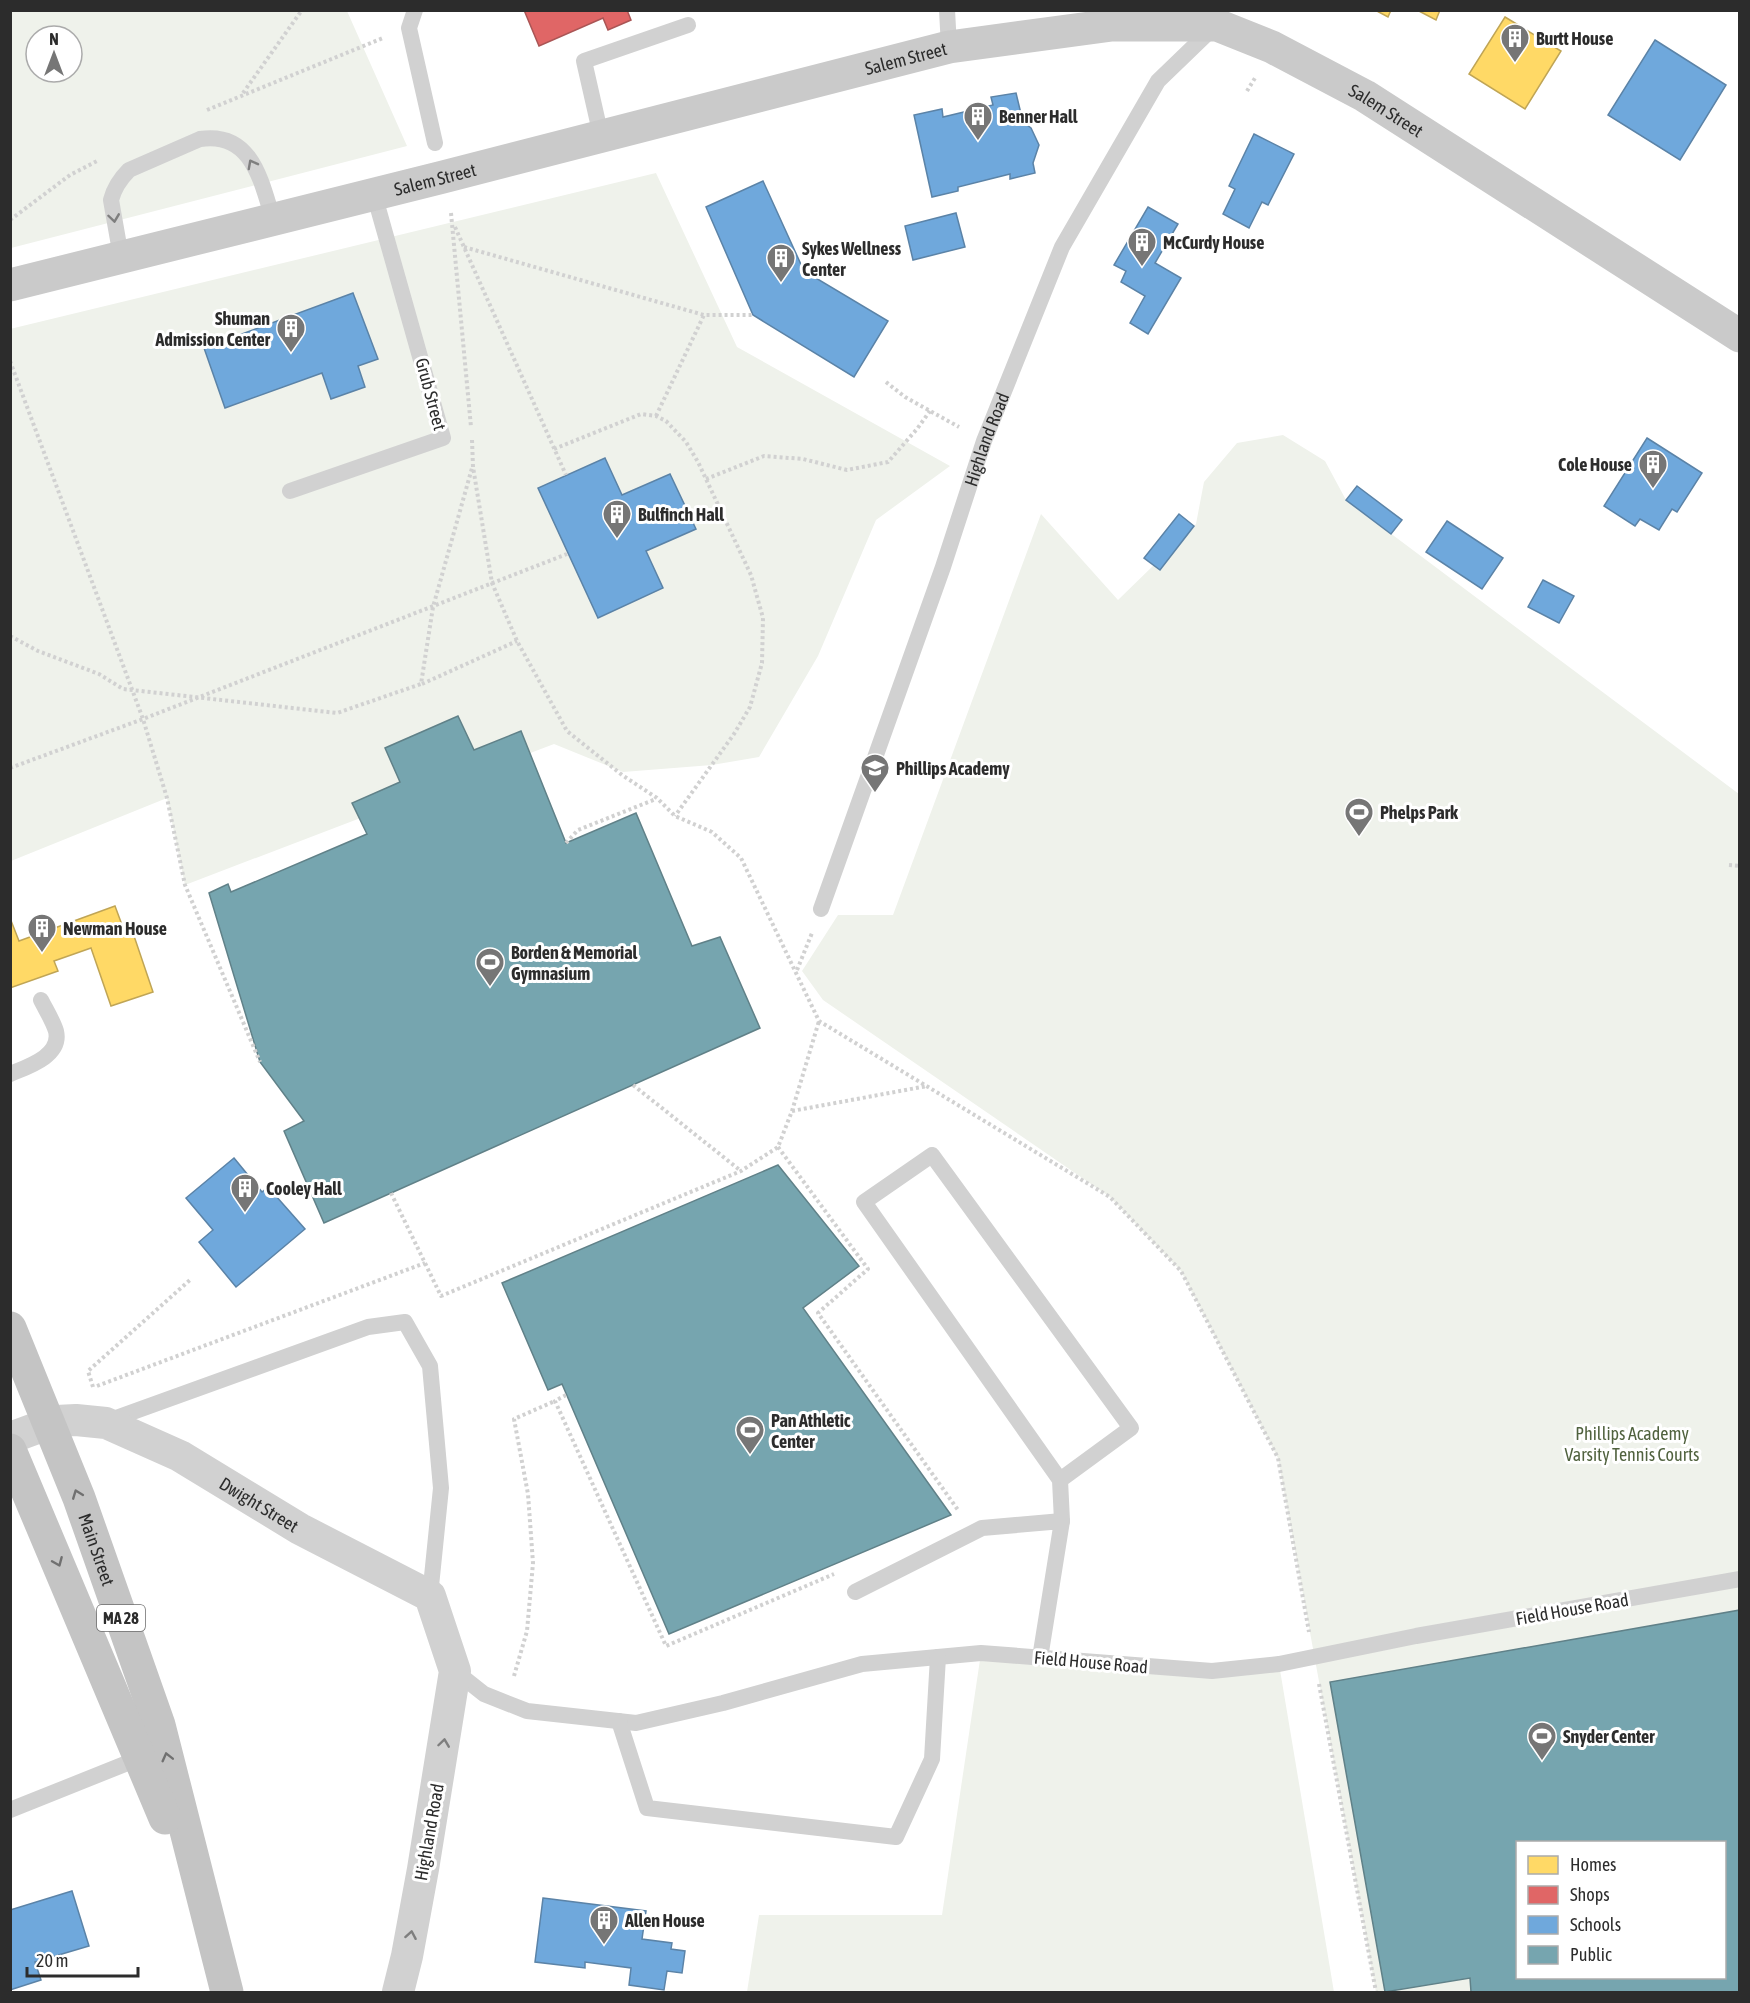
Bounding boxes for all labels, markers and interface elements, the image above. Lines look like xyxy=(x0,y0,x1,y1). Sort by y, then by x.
building icon: Burtt House xyxy=(1499,22,1531,64)
north arrow xyxy=(24,24,84,84)
place label: Burtt House xyxy=(1536,28,1613,49)
text: N xyxy=(49,30,59,48)
street label: Salem Street xyxy=(863,38,949,79)
street label: Salem Street xyxy=(1346,79,1427,141)
building icon: Benner Hall xyxy=(962,100,994,142)
place label: Benner Hall xyxy=(999,106,1078,127)
street label: Salem Street xyxy=(392,158,478,199)
one-way arrow xyxy=(248,160,259,171)
one-way arrow xyxy=(107,214,119,223)
building icon: McCurdy House xyxy=(1126,226,1158,268)
place label: McCurdy House xyxy=(1163,232,1264,253)
place label: Sykes Wellness Center xyxy=(802,238,902,280)
building icon: Sykes Wellness Center xyxy=(765,242,797,284)
place label: Shuman Admission Center xyxy=(155,308,271,350)
building icon: Shuman Admission Center xyxy=(275,312,307,354)
street label: Grub Street xyxy=(411,356,451,432)
street label: Highland Road xyxy=(960,389,1013,489)
building icon: Cole House xyxy=(1637,448,1669,490)
place label: Cole House xyxy=(1558,454,1632,475)
building icon: Bulfinch Hall xyxy=(601,498,633,540)
place label: Bulfinch Hall xyxy=(638,504,724,525)
school or university icon: Phillips Academy xyxy=(859,752,891,794)
place label: Phillips Academy xyxy=(896,758,1010,779)
sports icon: Phelps Park xyxy=(1343,796,1375,838)
place label: Phelps Park xyxy=(1380,802,1459,823)
building icon: Newman House xyxy=(26,912,58,954)
place label: Newman House xyxy=(63,918,167,939)
place label: Borden & Memorial Gymnasium xyxy=(511,942,637,984)
sports icon: Borden & Memorial Gymnasium xyxy=(474,946,506,988)
building icon: Cooley Hall xyxy=(229,1172,261,1214)
place label: Cooley Hall xyxy=(266,1178,342,1199)
place label: Pan Athletic Center xyxy=(771,1410,851,1452)
sports icon: Pan Athletic Center xyxy=(734,1414,766,1456)
park label: Phillips Academy Varsity Tennis Courts xyxy=(1565,1423,1699,1465)
street label: Dwight Street xyxy=(216,1472,303,1536)
one-way arrow xyxy=(71,1489,84,1500)
street label: Main Street xyxy=(75,1510,120,1588)
one-way arrow xyxy=(51,1556,63,1567)
street label: Field House Road xyxy=(1514,1589,1630,1629)
road number: MA 28 xyxy=(97,1605,145,1631)
street label: Field House Road xyxy=(1033,1647,1149,1677)
sports icon: Snyder Center xyxy=(1526,1720,1558,1762)
place label: Snyder Center xyxy=(1563,1726,1655,1747)
one-way arrow xyxy=(437,1739,449,1748)
one-way arrow xyxy=(162,1753,175,1763)
street label: Highland Road xyxy=(410,1782,448,1882)
legend xyxy=(1516,1841,1726,1979)
text: Homes xyxy=(1570,1854,1616,1875)
text: Shops xyxy=(1570,1884,1610,1905)
building icon: Allen House xyxy=(588,1904,620,1946)
place label: Allen House xyxy=(624,1910,705,1931)
text: Schools xyxy=(1570,1914,1621,1935)
one-way arrow xyxy=(404,1931,417,1941)
scale bar xyxy=(27,1940,138,1978)
text: Public xyxy=(1570,1944,1612,1965)
text: 20 m xyxy=(36,1950,68,1971)

